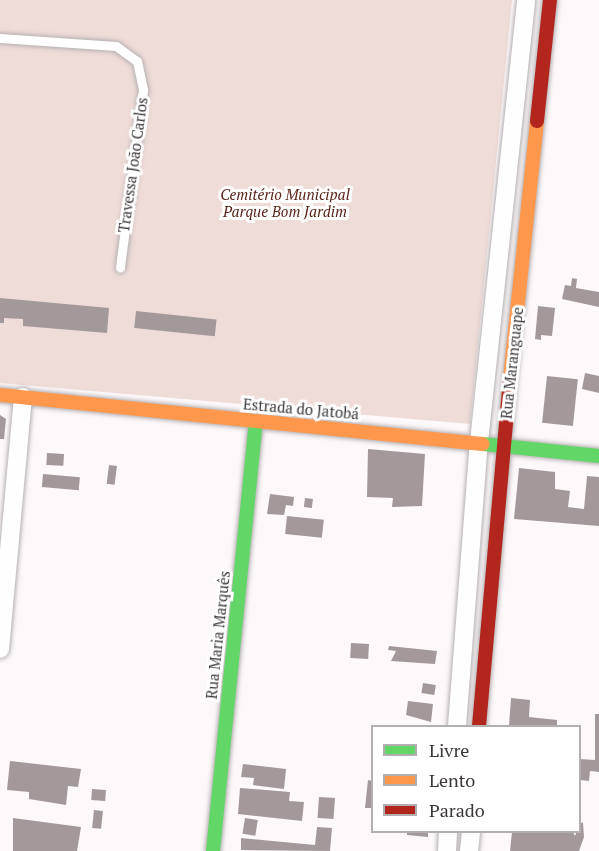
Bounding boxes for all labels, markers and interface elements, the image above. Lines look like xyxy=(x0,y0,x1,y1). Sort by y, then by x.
street label: Travessa João Carlos xyxy=(115,96,151,234)
park label: Cemitério Municipal Parque Bom Jardim xyxy=(220,185,350,220)
street label: Rua Maranguape xyxy=(497,306,527,420)
street label: Estrada do Jatobá xyxy=(242,395,360,423)
street label: Rua Maria Marquês xyxy=(202,570,234,700)
legend xyxy=(371,725,581,833)
text: Livre xyxy=(429,738,469,762)
text: Lento xyxy=(429,768,475,792)
text: Parado xyxy=(429,798,485,822)

